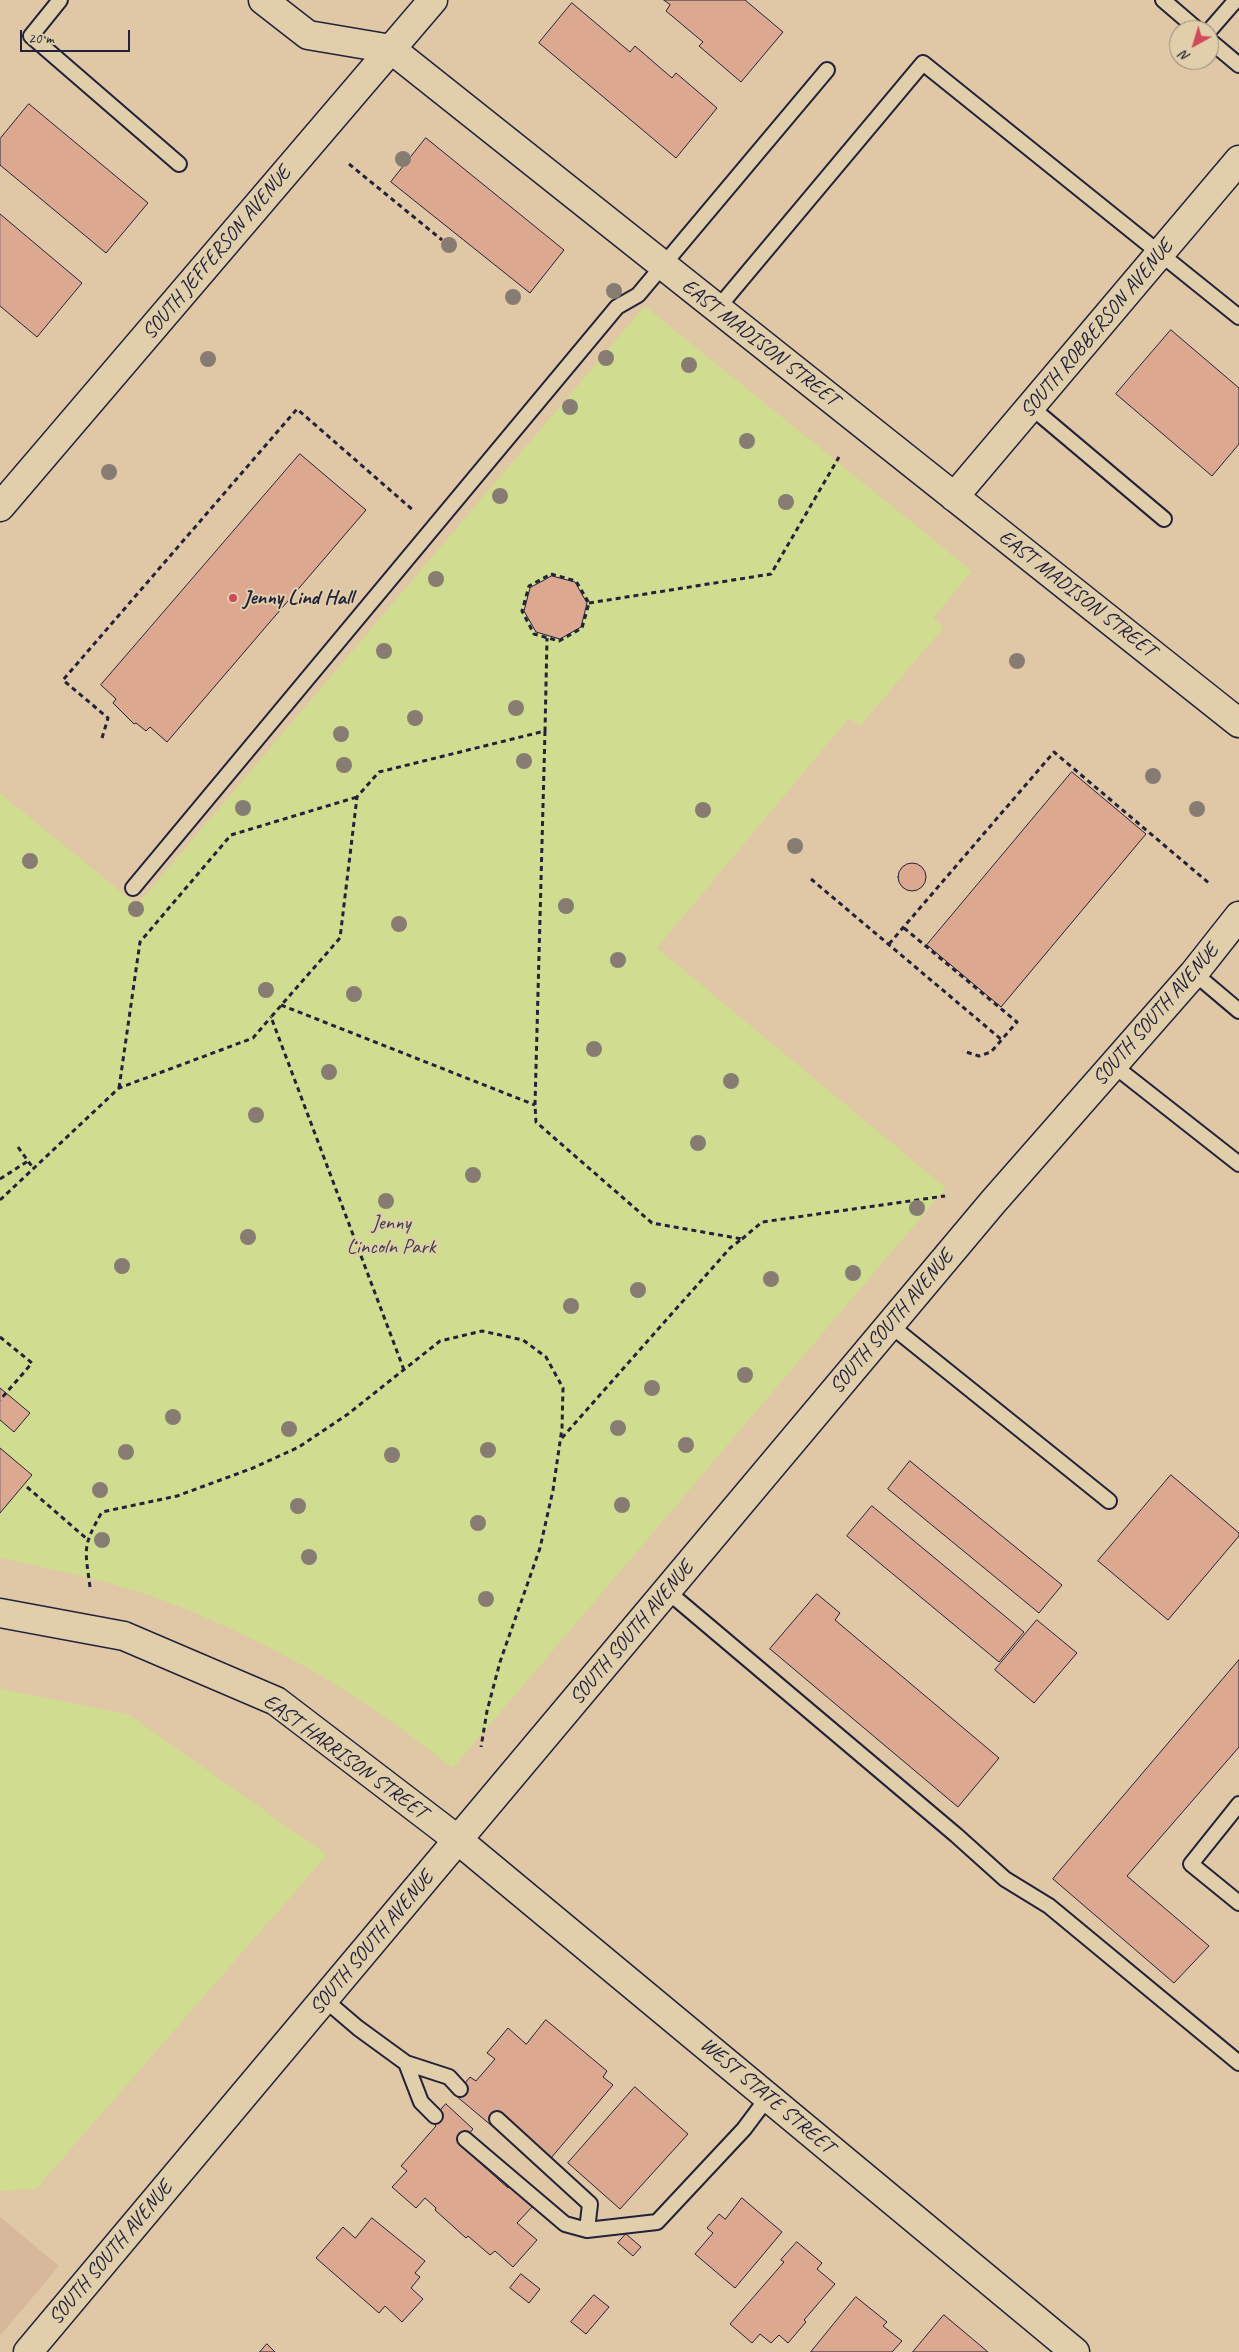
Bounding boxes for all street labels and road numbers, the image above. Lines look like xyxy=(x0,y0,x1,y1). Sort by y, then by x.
street label: SOUTH JEFFERSON AVENUE xyxy=(137,161,297,345)
street label: SOUTH ROBBERSON AVENUE xyxy=(1015,235,1179,423)
street label: EAST MADISON STREET xyxy=(676,274,844,412)
street label: EAST MADISON STREET xyxy=(993,525,1161,663)
street label: SOUTH SOUTH AVENUE xyxy=(1088,939,1224,1091)
street label: SOUTH SOUTH AVENUE xyxy=(825,1245,959,1399)
street label: SOUTH SOUTH AVENUE xyxy=(565,1556,699,1710)
street label: EAST HARRISON STREET xyxy=(258,1689,432,1825)
street label: SOUTH SOUTH AVENUE xyxy=(305,1866,439,2020)
street label: WEST STATE STREET xyxy=(695,2032,839,2160)
street label: SOUTH SOUTH AVENUE xyxy=(44,2176,178,2330)

